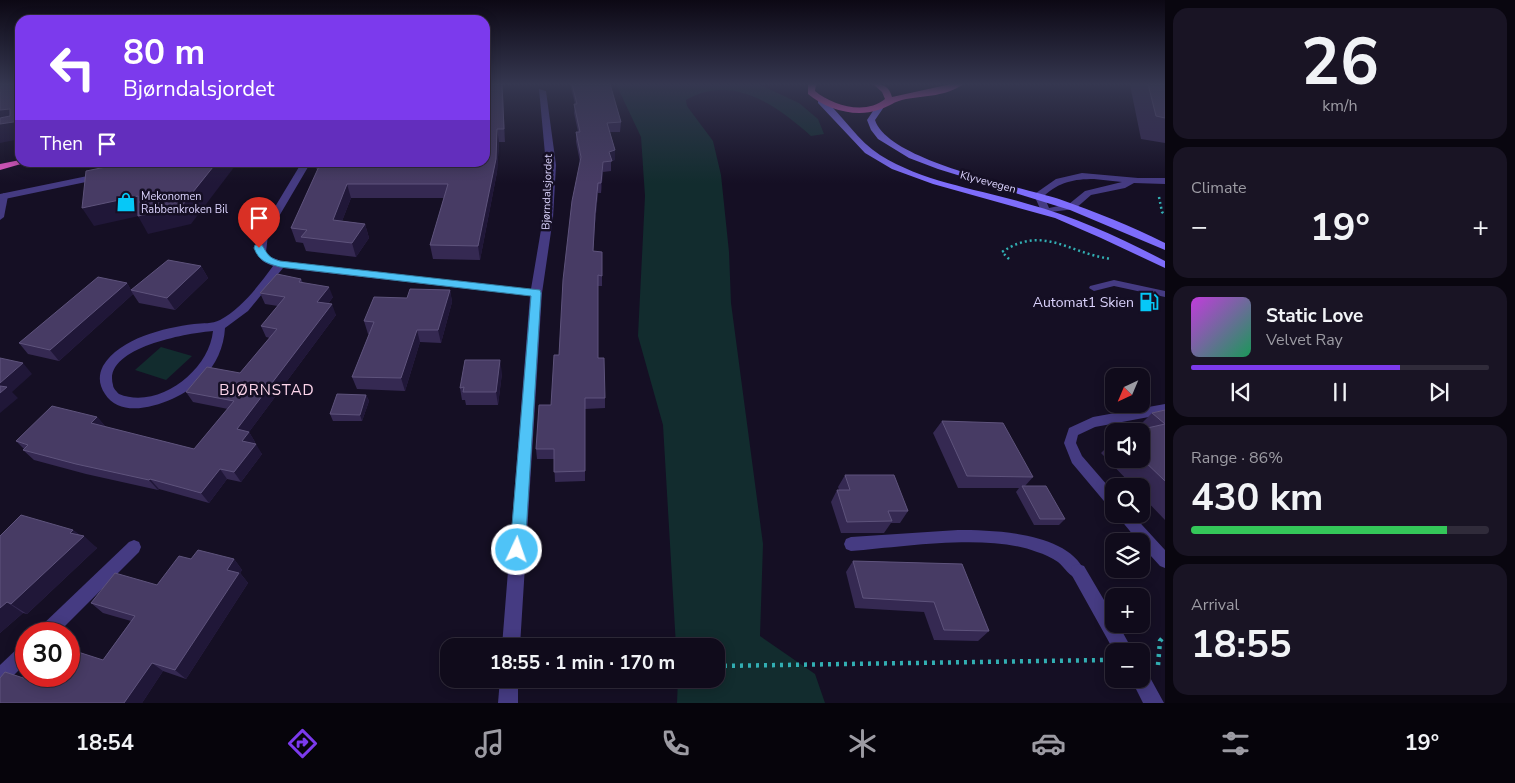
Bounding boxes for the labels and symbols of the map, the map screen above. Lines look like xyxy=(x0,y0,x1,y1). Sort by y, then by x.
street label: Bjørndalsjordet xyxy=(538,154,556,230)
street label: Klyvevegen xyxy=(958,167,1018,197)
place label: Mekonomen Rabbenkroken Bil xyxy=(141,189,229,217)
shop icon: Mekonomen Rabbenkroken Bil xyxy=(115,191,137,213)
pin xyxy=(238,197,280,248)
fuel station icon: Automat1 Skien xyxy=(1138,291,1160,313)
place label: Automat1 Skien xyxy=(1033,293,1134,312)
north arrow xyxy=(1105,368,1150,412)
district label: BJØRNSTAD xyxy=(219,380,315,400)
position arrow xyxy=(490,523,542,575)
speed limit sign: 30 xyxy=(15,622,80,687)

